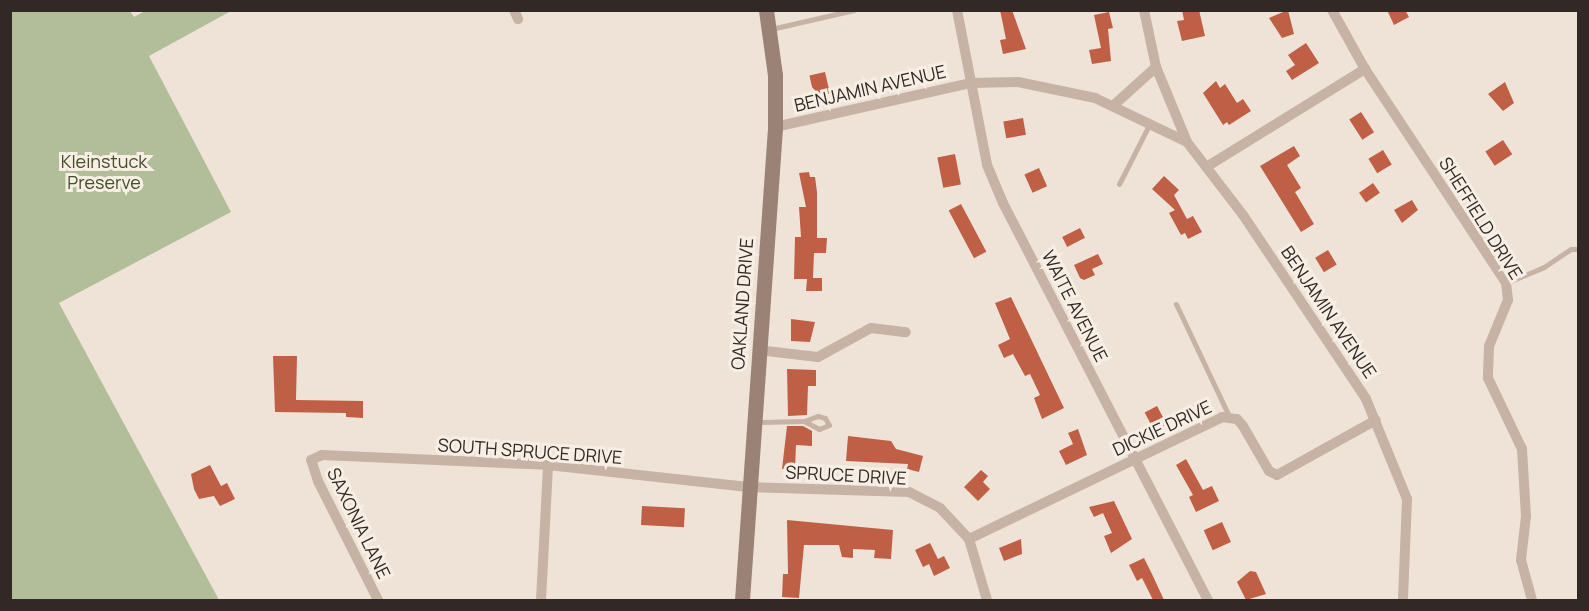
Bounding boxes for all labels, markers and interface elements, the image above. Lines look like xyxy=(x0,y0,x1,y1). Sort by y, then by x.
street label: BENJAMIN AVENUE xyxy=(792,60,948,116)
park label: Kleinstuck Preserve xyxy=(61,151,147,194)
street label: SHEFFIELD DRIVE xyxy=(1435,153,1527,283)
street label: OAKLAND DRIVE xyxy=(727,237,757,371)
street label: BENJAMIN AVENUE xyxy=(1277,242,1381,382)
street label: WAITE AVENUE xyxy=(1038,247,1112,365)
street label: DICKIE DRIVE xyxy=(1109,396,1215,460)
street label: SOUTH SPRUCE DRIVE xyxy=(437,434,623,468)
street label: SPRUCE DRIVE xyxy=(785,461,907,489)
street label: SAXONIA LANE xyxy=(323,464,395,582)

